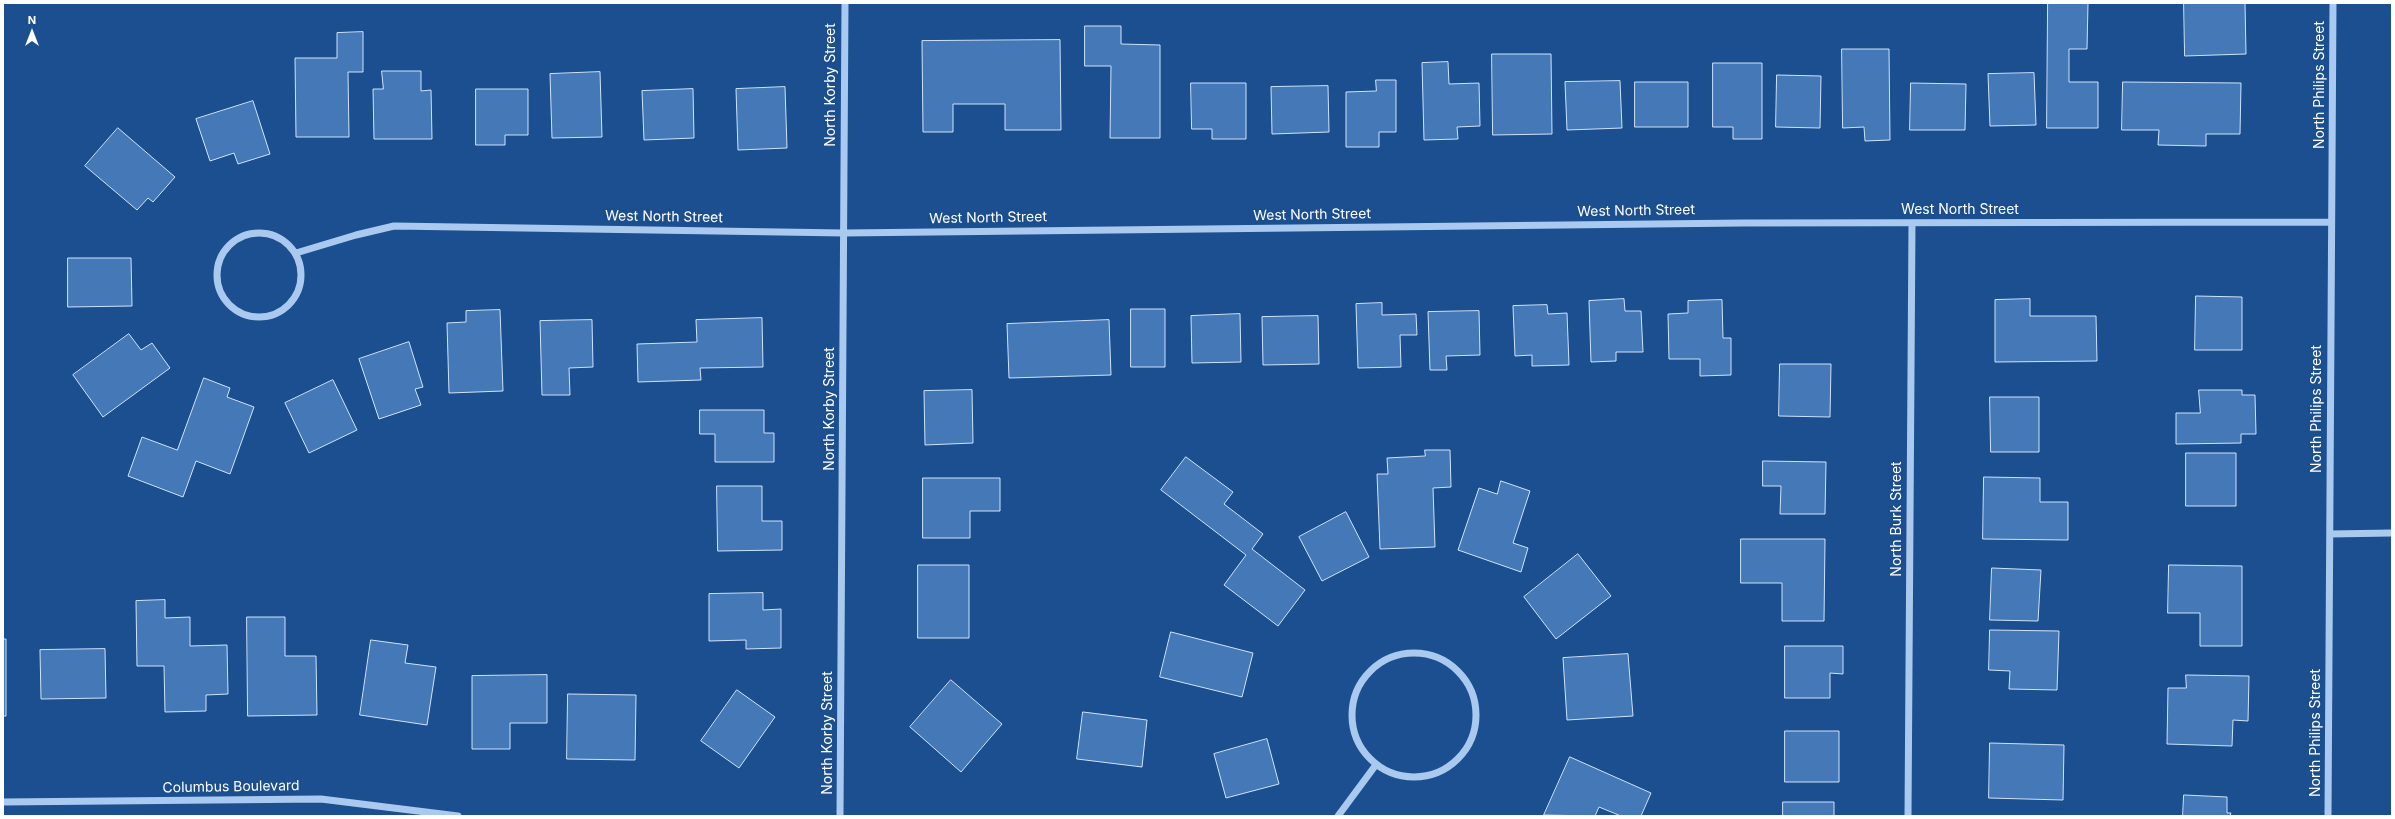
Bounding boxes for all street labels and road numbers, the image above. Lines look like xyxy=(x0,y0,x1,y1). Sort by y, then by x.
street label: North Philips Street xyxy=(2312,21,2328,149)
street label: North Korby Street xyxy=(823,23,839,147)
street label: West North Street xyxy=(1577,202,1695,220)
street label: West North Street xyxy=(1901,202,2019,218)
street label: West North Street xyxy=(1253,206,1371,224)
street label: West North Street xyxy=(605,208,723,226)
street label: West North Street xyxy=(929,209,1047,227)
street label: North Philips Street xyxy=(2309,345,2325,473)
street label: North Korby Street xyxy=(822,347,838,471)
street label: North Burk Street xyxy=(1889,461,1905,577)
street label: North Philips Street xyxy=(2308,669,2324,797)
street label: North Korby Street xyxy=(820,671,836,795)
street label: Columbus Boulevard xyxy=(162,777,300,797)

